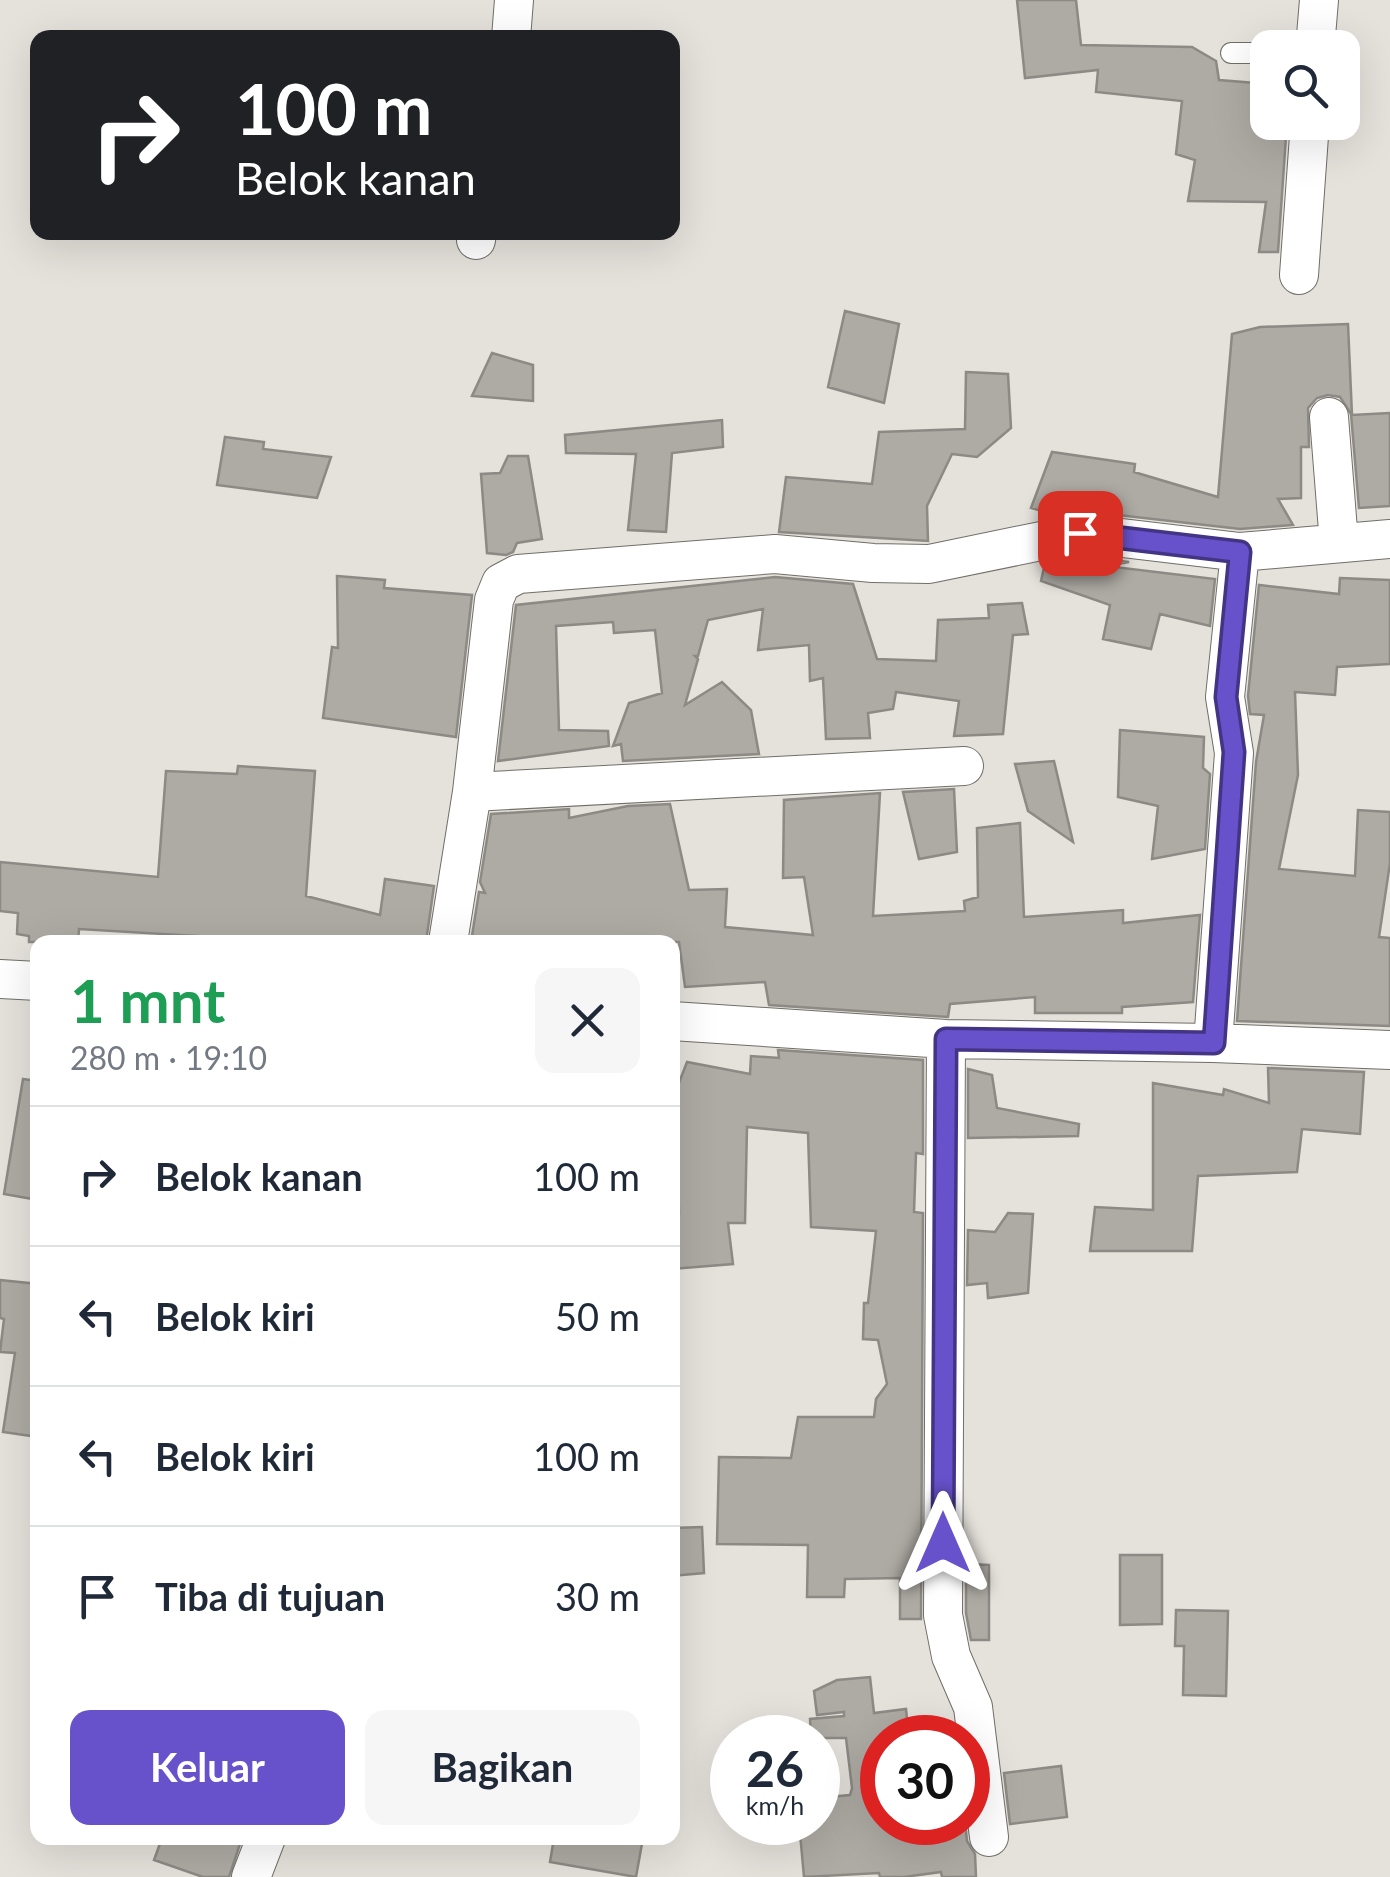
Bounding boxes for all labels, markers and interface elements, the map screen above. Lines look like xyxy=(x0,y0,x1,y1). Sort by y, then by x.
map controls xyxy=(1250,30,1360,140)
button: search xyxy=(1250,30,1360,140)
text: 100 m xyxy=(235,66,432,150)
icon: right xyxy=(70,70,200,200)
text: Belok kanan xyxy=(235,151,476,205)
pin xyxy=(1038,491,1123,576)
icon: arrive xyxy=(1053,506,1108,561)
text: 1 mnt xyxy=(70,964,225,1036)
button: close xyxy=(535,968,640,1073)
text: 280 m · 19:10 xyxy=(70,1038,267,1077)
icon: right xyxy=(70,1149,125,1204)
text: Belok kanan xyxy=(155,1153,363,1199)
text: 100 m xyxy=(533,1153,640,1199)
icon: left xyxy=(70,1289,125,1344)
text: Belok kiri xyxy=(155,1293,315,1339)
text: 50 m xyxy=(555,1293,640,1339)
icon: left xyxy=(70,1429,125,1484)
text: Belok kiri xyxy=(155,1433,315,1479)
text: 100 m xyxy=(533,1433,640,1479)
position arrow xyxy=(891,1491,995,1595)
icon: arrive xyxy=(70,1569,125,1624)
text: Tiba di tujuan xyxy=(155,1573,385,1619)
text: 30 m xyxy=(555,1573,640,1619)
button: Keluar xyxy=(70,1710,345,1825)
button: Bagikan xyxy=(365,1710,640,1825)
speed limit sign: 30 xyxy=(860,1715,990,1845)
text: 26 xyxy=(746,1738,804,1798)
text: km/h xyxy=(746,1790,804,1820)

